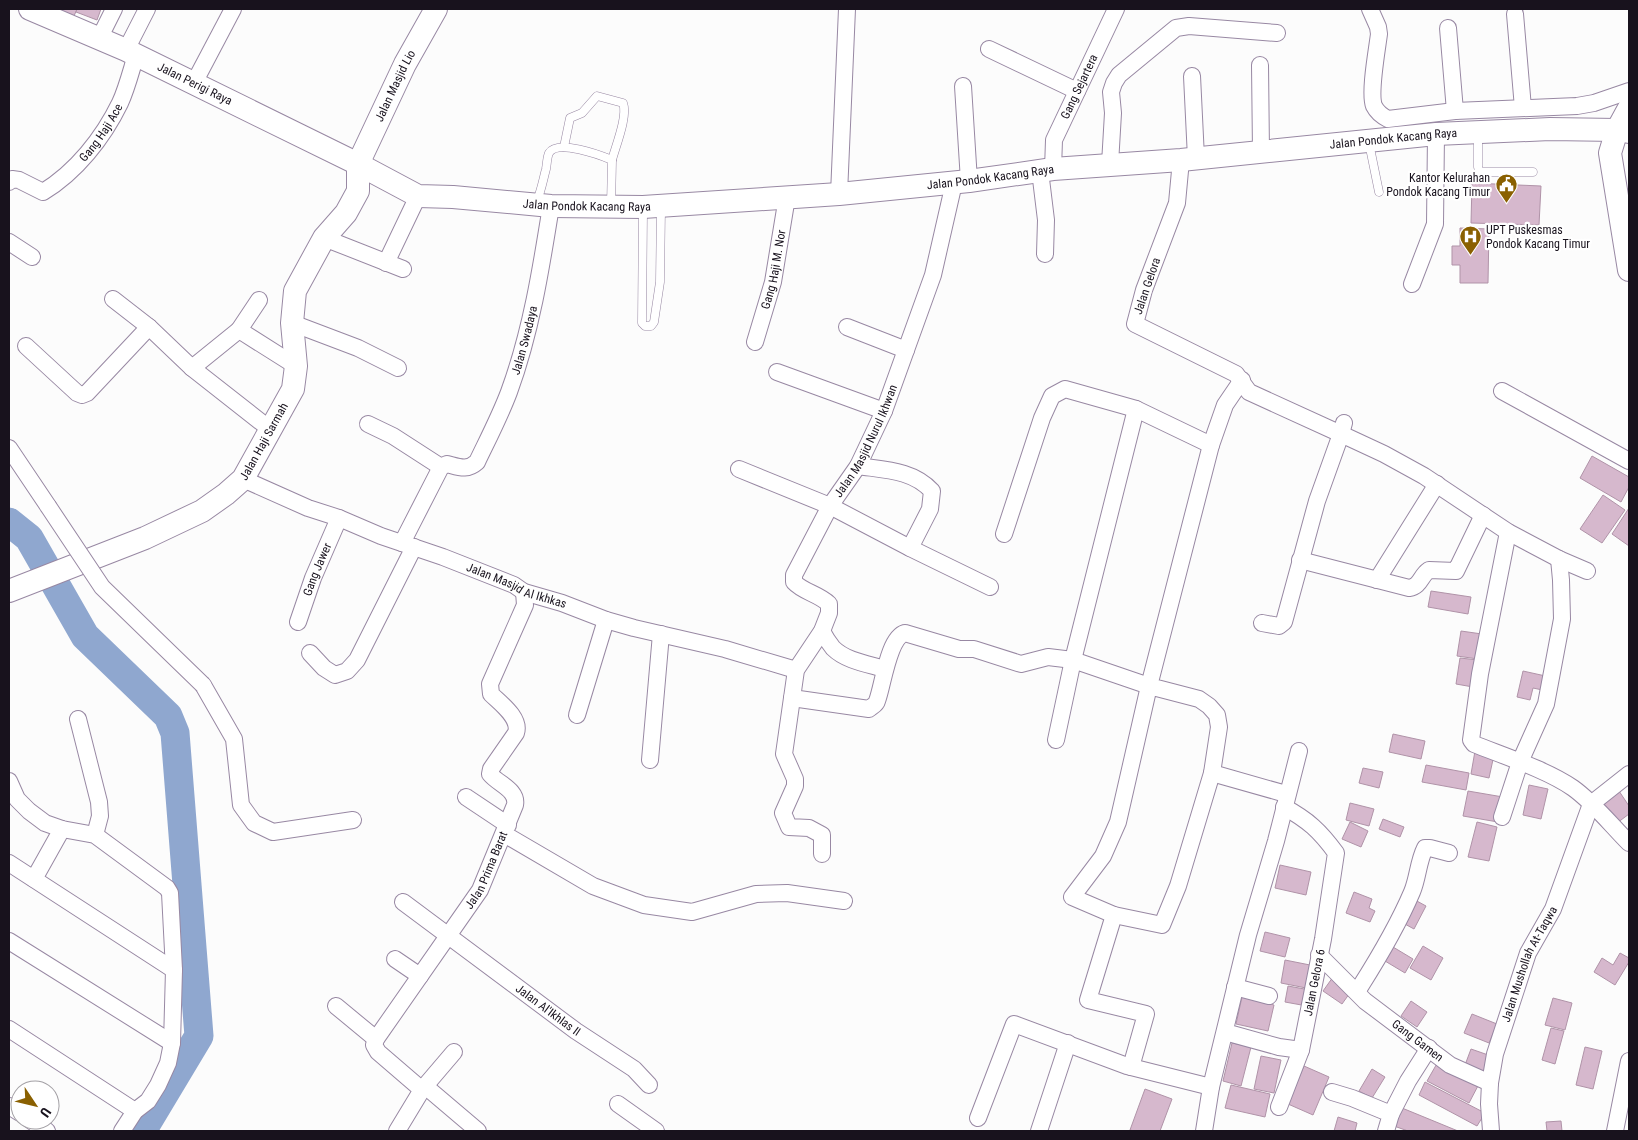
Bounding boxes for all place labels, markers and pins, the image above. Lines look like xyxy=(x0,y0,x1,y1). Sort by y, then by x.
place label: Kantor Kelurahan Pondok Kacang Timur xyxy=(1386,171,1490,199)
public building icon: Kantor Kelurahan Pondok Kacang Timur xyxy=(1494,173,1518,204)
place label: UPT Puskesmas Pondok Kacang Timur xyxy=(1486,223,1590,251)
hospital icon: UPT Puskesmas Pondok Kacang Timur xyxy=(1458,225,1482,256)

